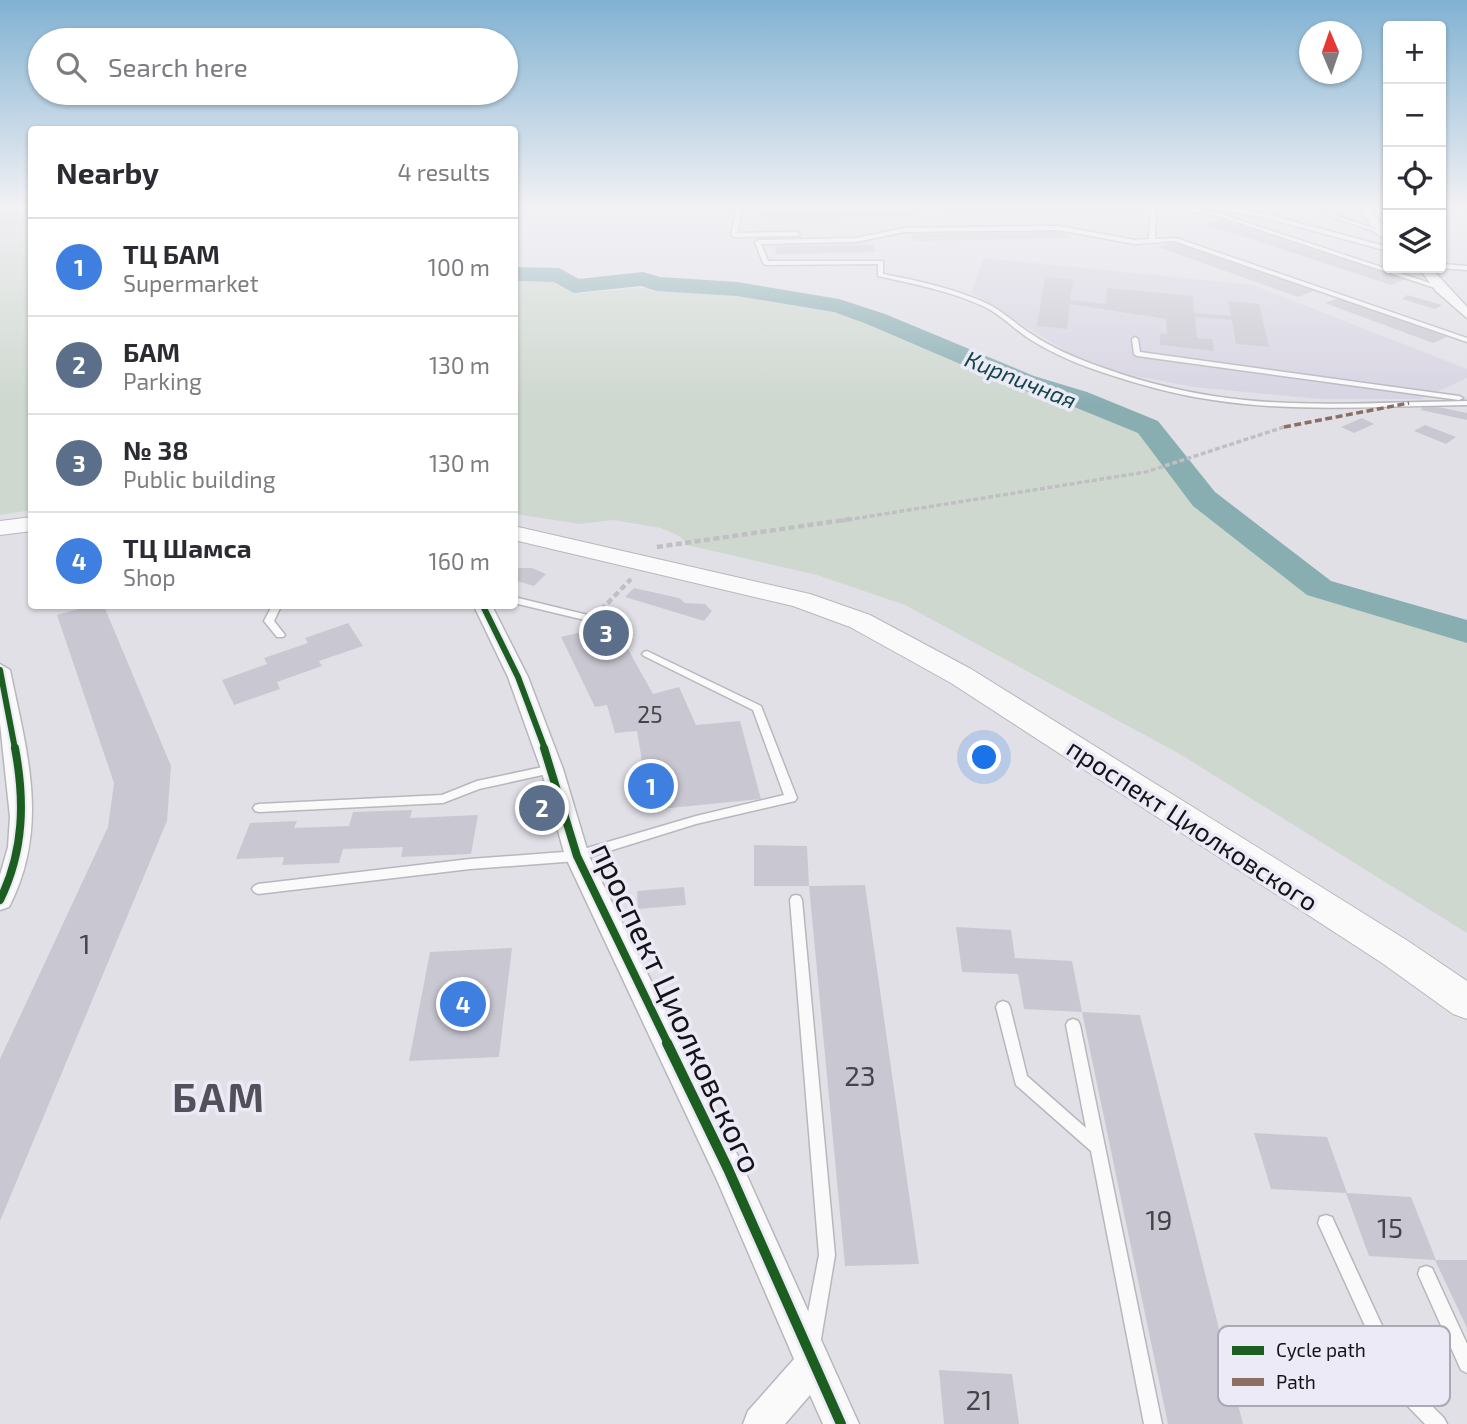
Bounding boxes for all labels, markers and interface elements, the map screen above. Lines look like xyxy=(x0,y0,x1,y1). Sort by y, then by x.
north arrow xyxy=(1299,21,1362,84)
map controls xyxy=(1383,21,1446,273)
button: + xyxy=(1383,21,1446,84)
search box xyxy=(28,28,518,105)
icon: search xyxy=(52,48,90,86)
text: Search here xyxy=(108,51,248,82)
button: − xyxy=(1383,84,1446,147)
button: locate xyxy=(1383,147,1446,210)
text: Nearby xyxy=(56,154,159,190)
text: 4 results xyxy=(398,158,490,186)
button: layers xyxy=(1383,210,1446,273)
text: ТЦ БАМ xyxy=(123,238,220,269)
text: 1 xyxy=(74,253,84,281)
text: 100 m xyxy=(428,253,490,281)
text: Supermarket xyxy=(123,269,258,297)
text: БАМ xyxy=(123,336,180,367)
water label: Кирпичная xyxy=(961,344,1081,414)
text: 2 xyxy=(72,351,86,379)
text: 130 m xyxy=(429,351,490,379)
text: Parking xyxy=(123,367,202,395)
text: № 38 xyxy=(123,434,188,465)
text: 3 xyxy=(72,449,86,477)
text: 130 m xyxy=(429,449,490,477)
text: Public building xyxy=(123,465,276,493)
text: ТЦ Шамса xyxy=(123,532,252,563)
text: 4 xyxy=(72,547,86,575)
text: 160 m xyxy=(429,547,490,575)
text: Shop xyxy=(123,563,176,591)
pin: 3 xyxy=(583,607,629,659)
house number: 25 xyxy=(637,700,663,728)
street label: проспект Циолковского xyxy=(1062,731,1324,917)
your location xyxy=(967,740,1001,774)
pin: 1 xyxy=(628,760,674,812)
pin: 2 xyxy=(519,782,565,834)
street label: проспект Циолковского xyxy=(585,836,771,1178)
house number: 1 xyxy=(79,926,91,960)
pin: 4 xyxy=(440,978,486,1030)
house number: 23 xyxy=(844,1058,876,1092)
district label: БАМ xyxy=(172,1072,266,1120)
house number: 19 xyxy=(1145,1202,1173,1236)
house number: 15 xyxy=(1377,1210,1403,1244)
legend xyxy=(1218,1326,1450,1406)
text: Cycle path xyxy=(1276,1338,1366,1361)
text: Path xyxy=(1276,1370,1316,1393)
house number: 21 xyxy=(966,1382,992,1416)

